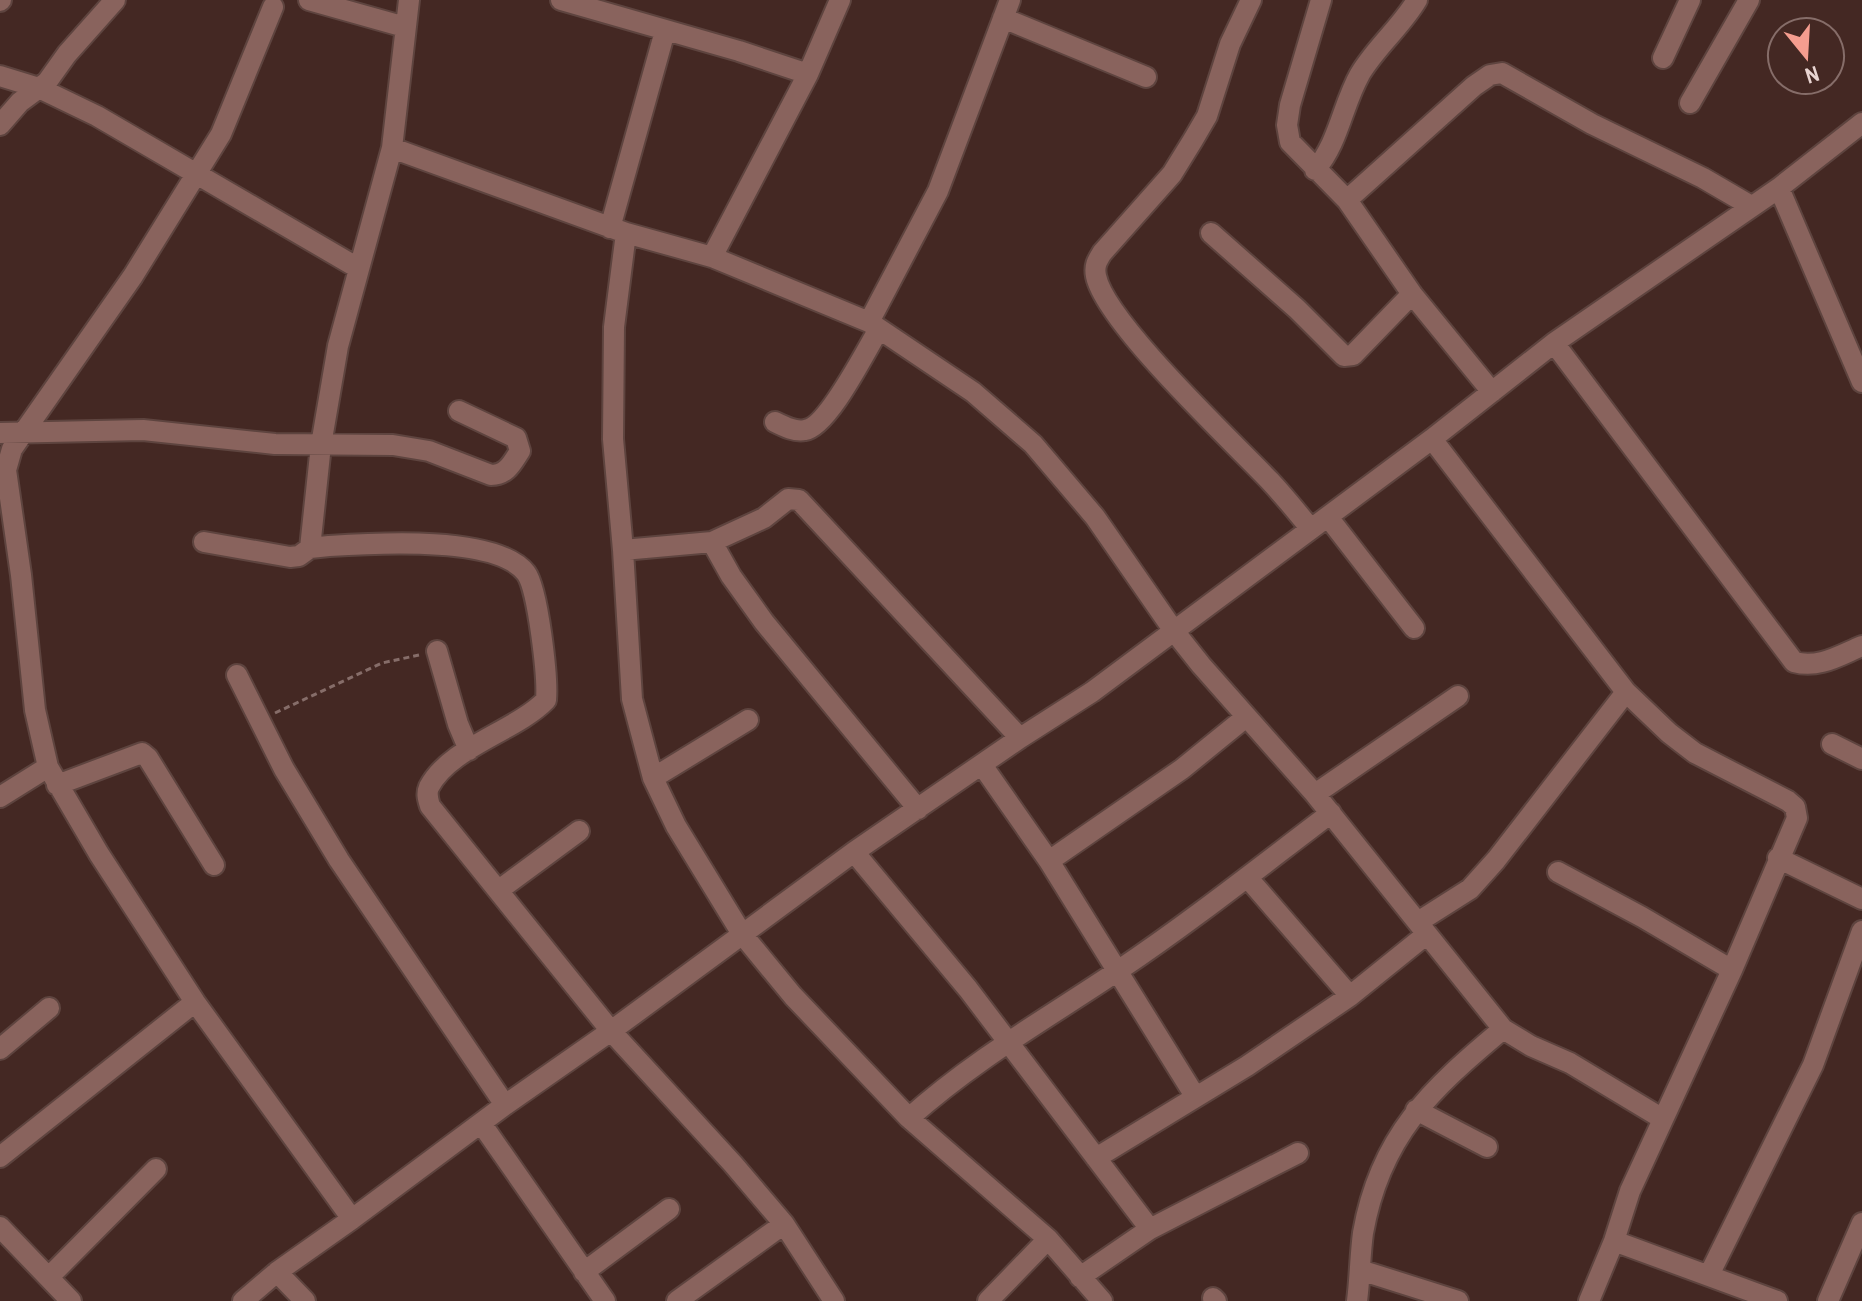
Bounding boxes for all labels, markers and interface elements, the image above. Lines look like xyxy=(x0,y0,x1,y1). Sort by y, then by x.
north arrow xyxy=(1766,16,1846,96)
text: N xyxy=(1801,59,1823,91)

